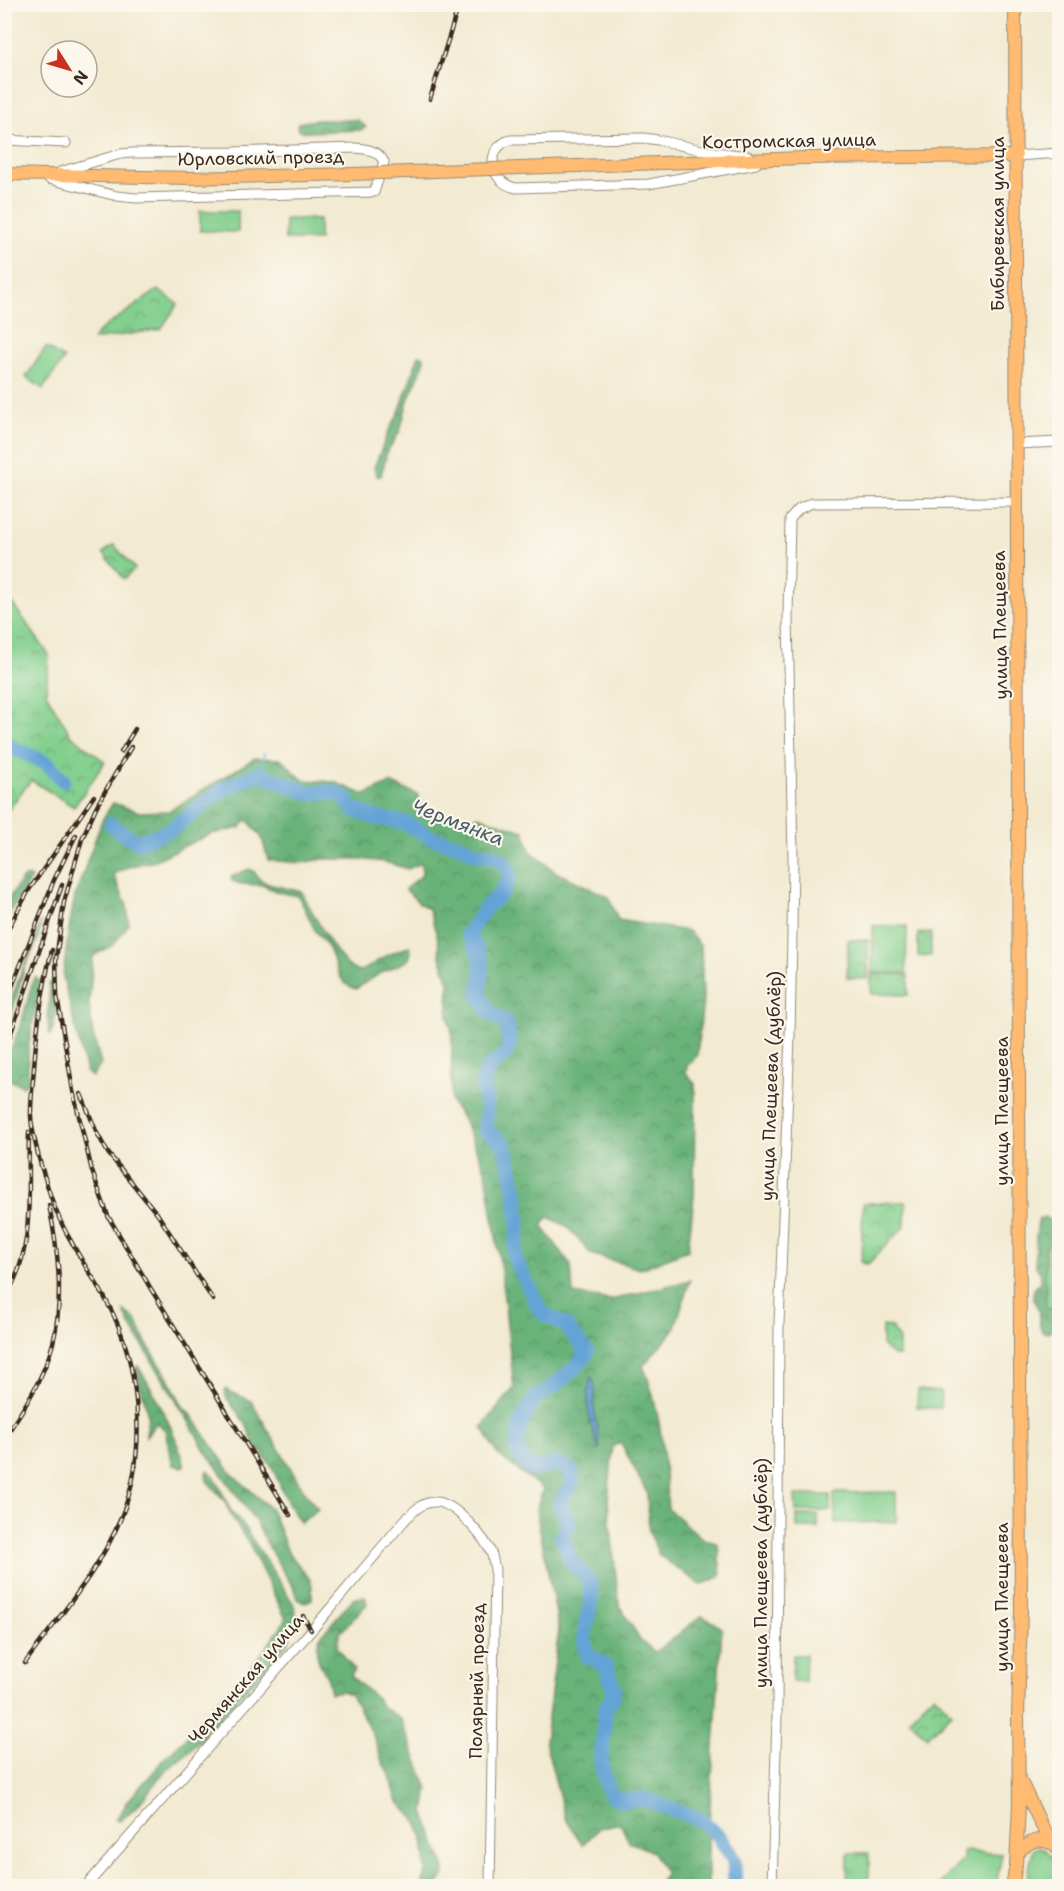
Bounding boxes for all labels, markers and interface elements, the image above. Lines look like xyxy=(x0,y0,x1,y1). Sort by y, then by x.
north arrow xyxy=(39,39,99,99)
text: N xyxy=(68,66,93,89)
street label: Костромская улица xyxy=(702,127,876,155)
street label: Бибиревская улица xyxy=(986,137,1010,312)
street label: Юрловский проезд xyxy=(177,145,345,171)
street label: улица Плещеева xyxy=(987,550,1013,700)
water label: Чермянка xyxy=(408,793,508,851)
street label: улица Плещеева (дублёр) xyxy=(755,971,787,1201)
street label: улица Плещеева xyxy=(990,1036,1014,1186)
street label: улица Плещеева (дублёр) xyxy=(749,1458,773,1688)
street label: улица Плещеева xyxy=(990,1522,1014,1672)
street label: Полярный проезд xyxy=(464,1602,490,1759)
street label: Чермянская улица xyxy=(183,1609,309,1749)

